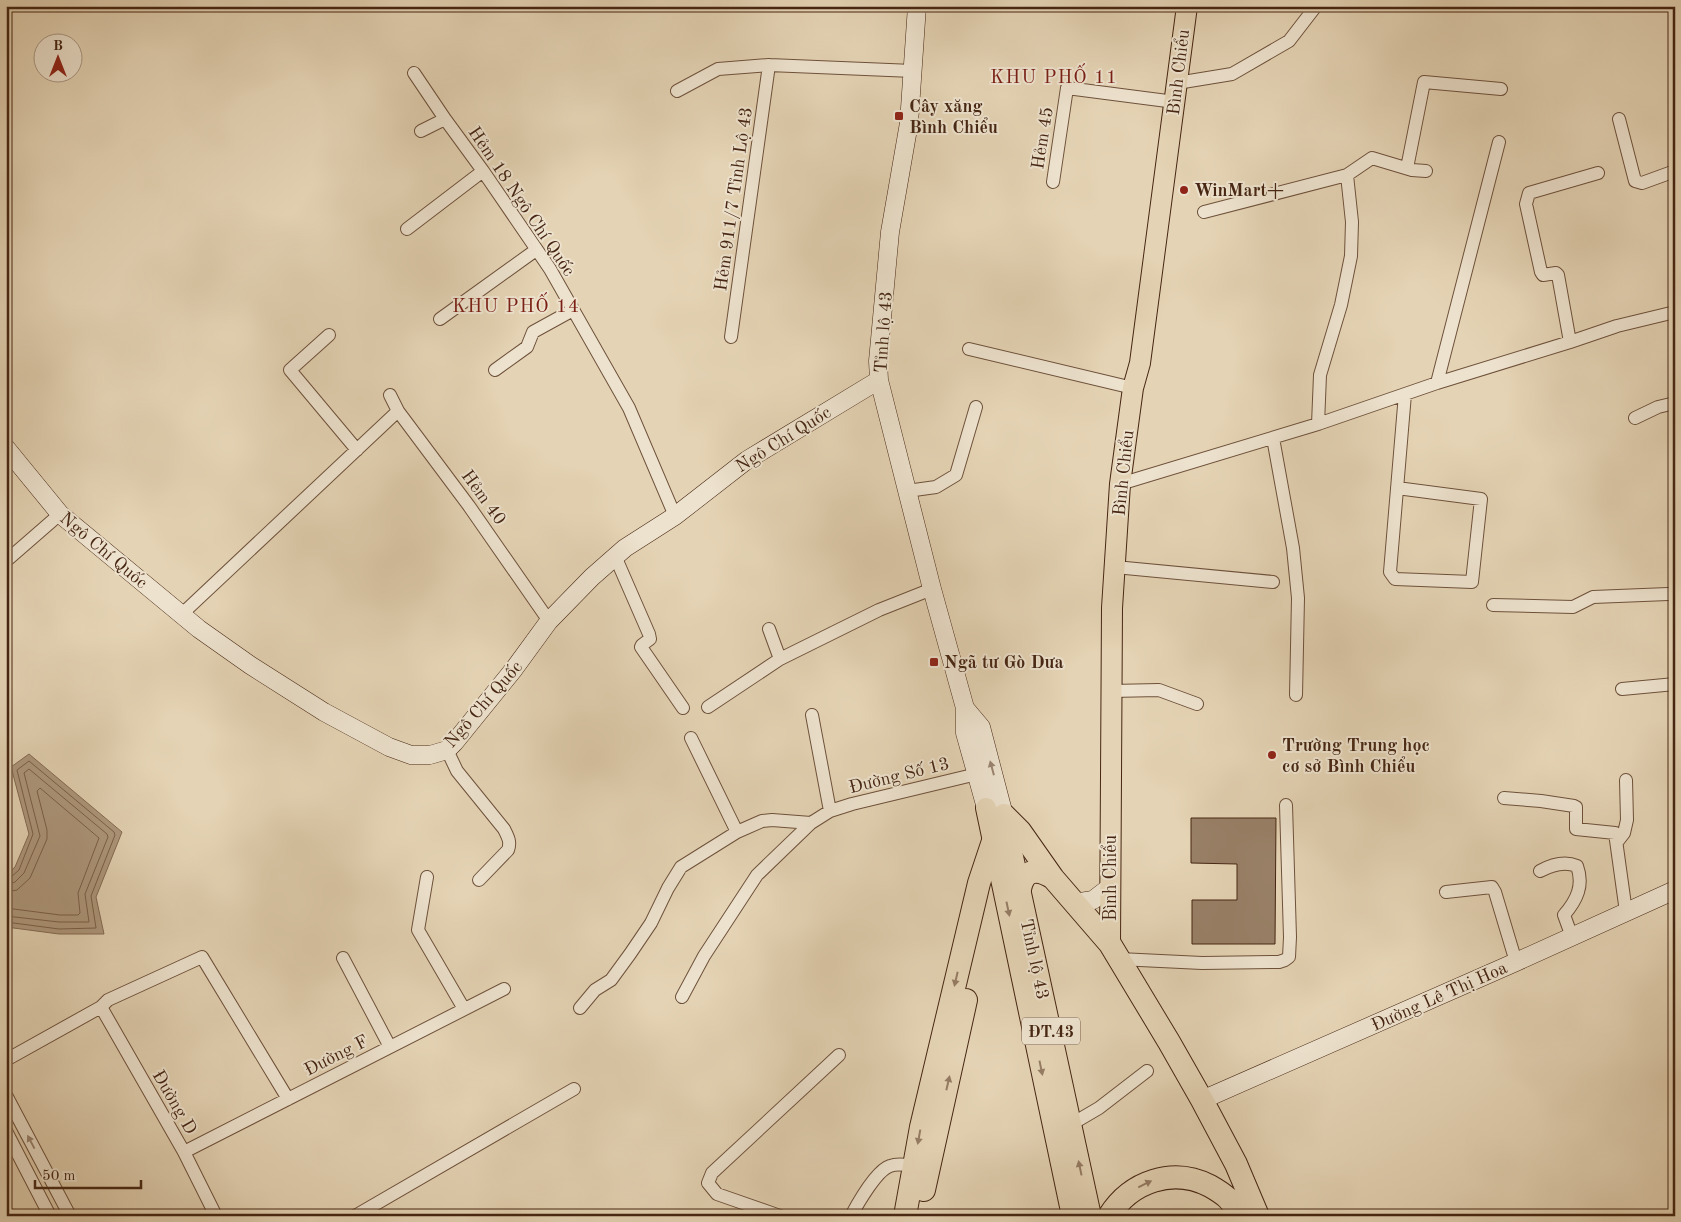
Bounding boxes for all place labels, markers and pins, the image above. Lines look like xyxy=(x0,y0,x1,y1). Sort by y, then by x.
place label: Cây xăng Bình Chiểu xyxy=(909,98,998,137)
marker: Cây xăng Bình Chiểu xyxy=(893,110,905,122)
place label: WinMart+ xyxy=(1194,182,1284,200)
marker: WinMart+ xyxy=(1178,184,1190,196)
place label: Ngã tư Gò Dưa xyxy=(944,654,1064,672)
marker: Ngã tư Gò Dưa xyxy=(928,656,940,668)
place label: Trường Trung học cơ sở Bình Chiểu xyxy=(1282,737,1430,776)
marker: Trường Trung học cơ sở Bình Chiểu xyxy=(1266,749,1278,761)

